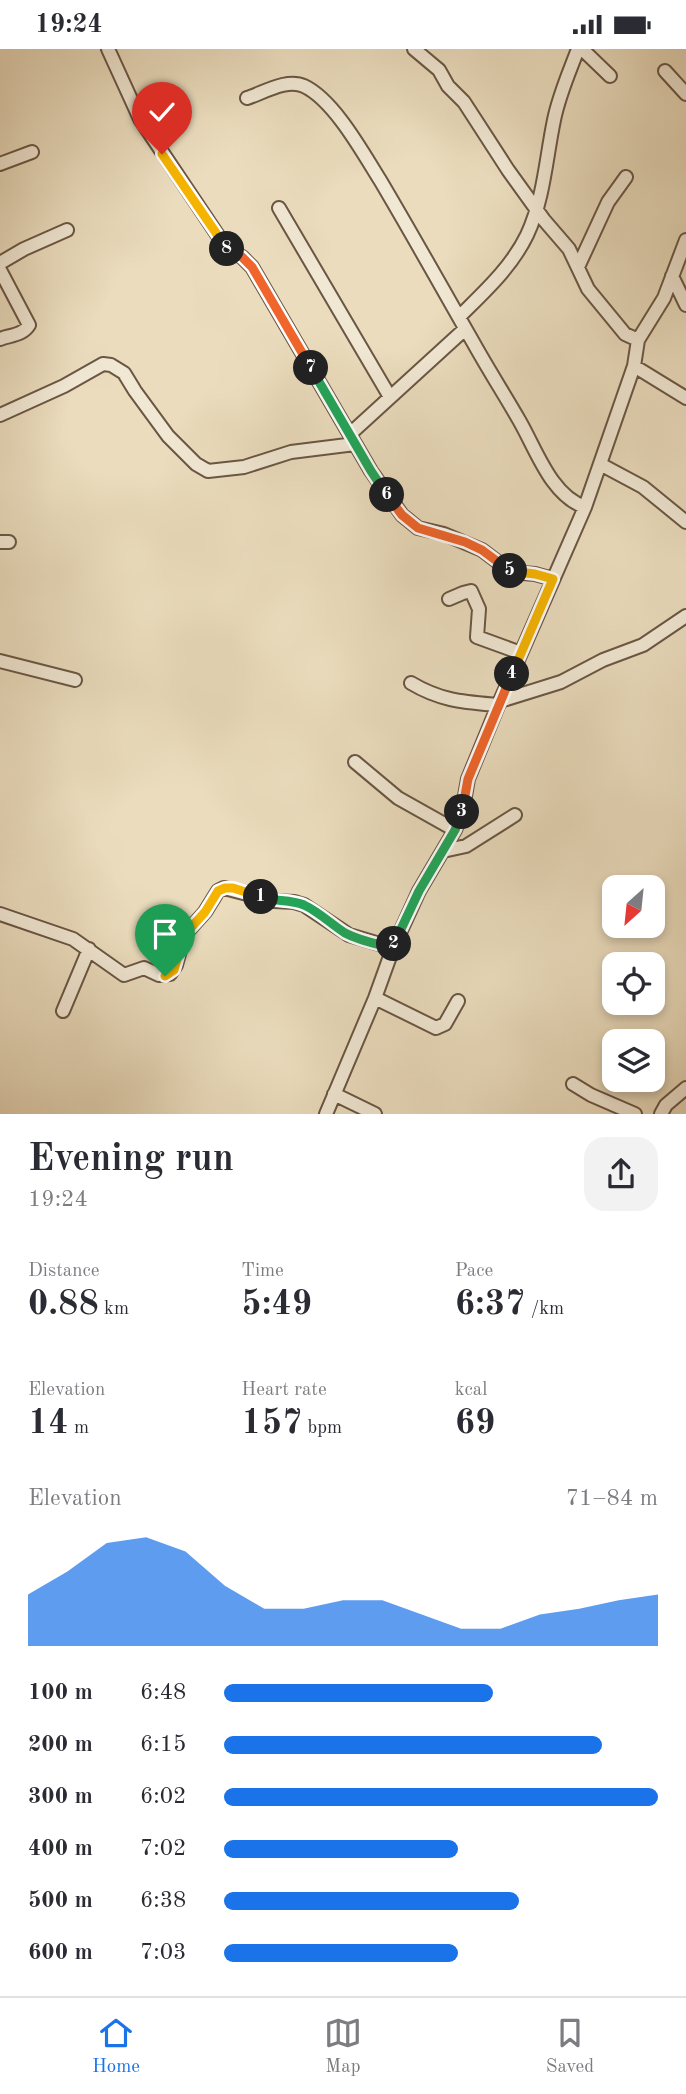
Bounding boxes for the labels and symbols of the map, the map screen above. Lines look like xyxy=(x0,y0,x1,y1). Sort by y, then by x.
pin xyxy=(132,82,192,154)
pin: 8 xyxy=(210,231,244,267)
pin: 7 xyxy=(294,351,328,385)
pin: 6 xyxy=(370,477,404,513)
pin: 5 xyxy=(492,553,528,589)
pin: 4 xyxy=(494,657,530,691)
pin: 3 xyxy=(444,795,480,829)
north arrow xyxy=(602,875,665,938)
pin: 1 xyxy=(244,879,278,915)
pin xyxy=(135,904,195,976)
pin: 2 xyxy=(376,927,412,961)

